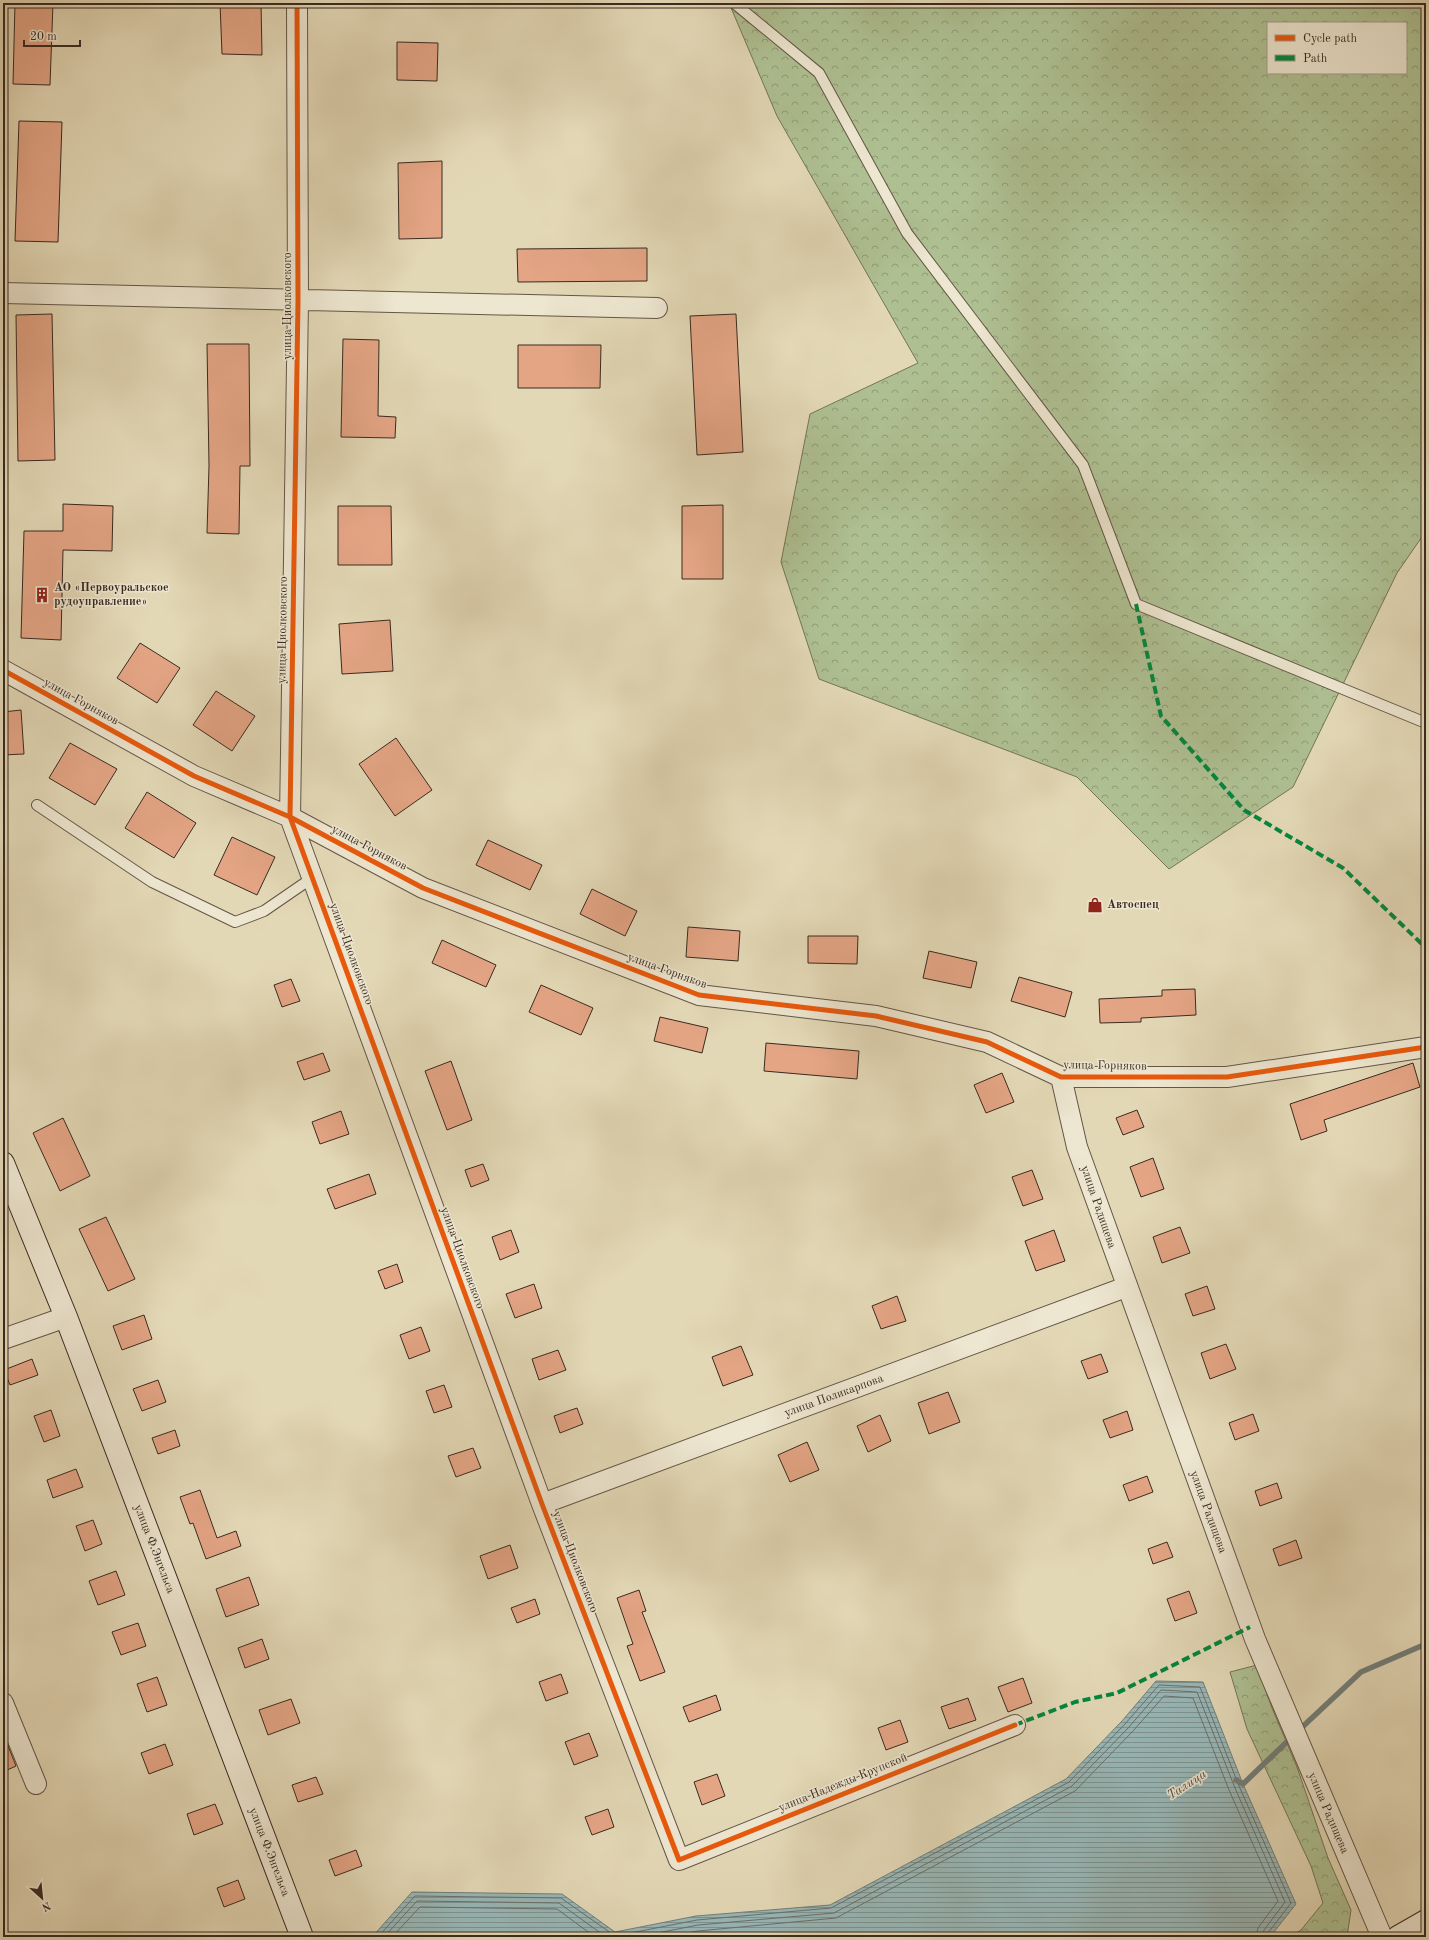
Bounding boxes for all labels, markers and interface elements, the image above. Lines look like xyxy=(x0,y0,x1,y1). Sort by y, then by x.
scale bar xyxy=(24,22,80,48)
legend xyxy=(1267,22,1407,74)
text: 20 m xyxy=(30,31,57,43)
text: Cycle path xyxy=(1303,33,1358,45)
text: Path xyxy=(1303,53,1328,65)
street label: улица Циолковского xyxy=(282,252,294,360)
street label: улица Циолковского xyxy=(276,576,290,684)
place label: АО «Первоуральское рудоуправление» xyxy=(54,582,169,608)
building icon: АО «Первоуральское рудоуправление» xyxy=(33,586,51,604)
street label: улица Горняков xyxy=(41,676,121,728)
street label: улица Горняков xyxy=(329,823,409,873)
shop icon: Автоспец xyxy=(1086,896,1104,914)
place label: Автоспец xyxy=(1107,899,1159,911)
street label: улица Циолковского xyxy=(327,901,375,1007)
street label: улица Горняков xyxy=(626,951,709,991)
street label: улица Горняков xyxy=(1063,1059,1147,1073)
street label: улица Радищева xyxy=(1078,1164,1118,1250)
street label: улица Циолковского xyxy=(438,1205,486,1311)
street label: улица Поликарпова xyxy=(783,1372,885,1419)
street label: улица Радищева xyxy=(1188,1469,1229,1555)
street label: улица Ф.Энгельса xyxy=(132,1503,176,1595)
street label: улица Циолковского xyxy=(550,1510,600,1614)
street label: улица Надежды Крупской xyxy=(777,1752,909,1814)
water label: Талица xyxy=(1165,1768,1209,1802)
street label: улица Радищева xyxy=(1306,1771,1351,1855)
street label: улица Ф.Энгельса xyxy=(247,1806,291,1898)
north arrow xyxy=(22,1878,62,1918)
text: N xyxy=(39,1899,52,1913)

